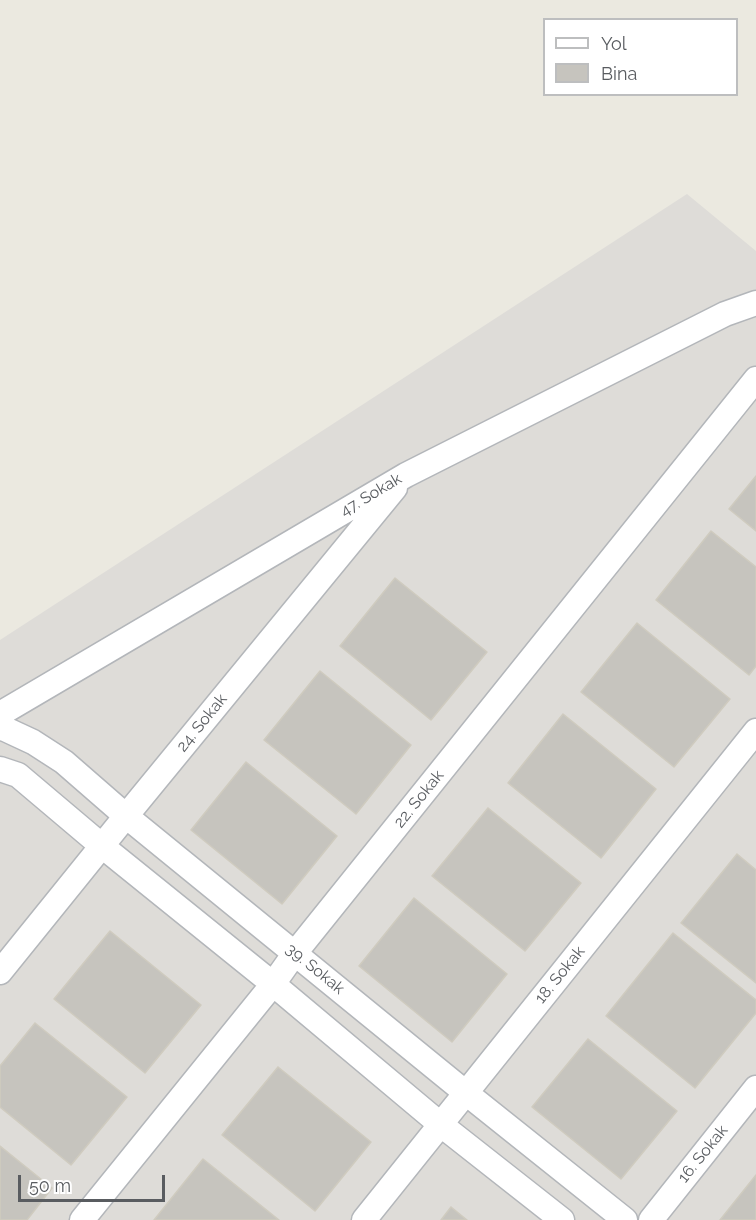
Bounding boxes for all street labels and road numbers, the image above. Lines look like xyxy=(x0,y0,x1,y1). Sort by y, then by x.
street label: 47. Sokak xyxy=(337,469,405,521)
street label: 24. Sokak xyxy=(173,690,231,756)
street label: 22. Sokak xyxy=(390,766,448,832)
street label: 39. Sokak xyxy=(282,940,348,998)
street label: 18. Sokak xyxy=(531,942,589,1008)
street label: 16. Sokak xyxy=(674,1121,732,1187)

